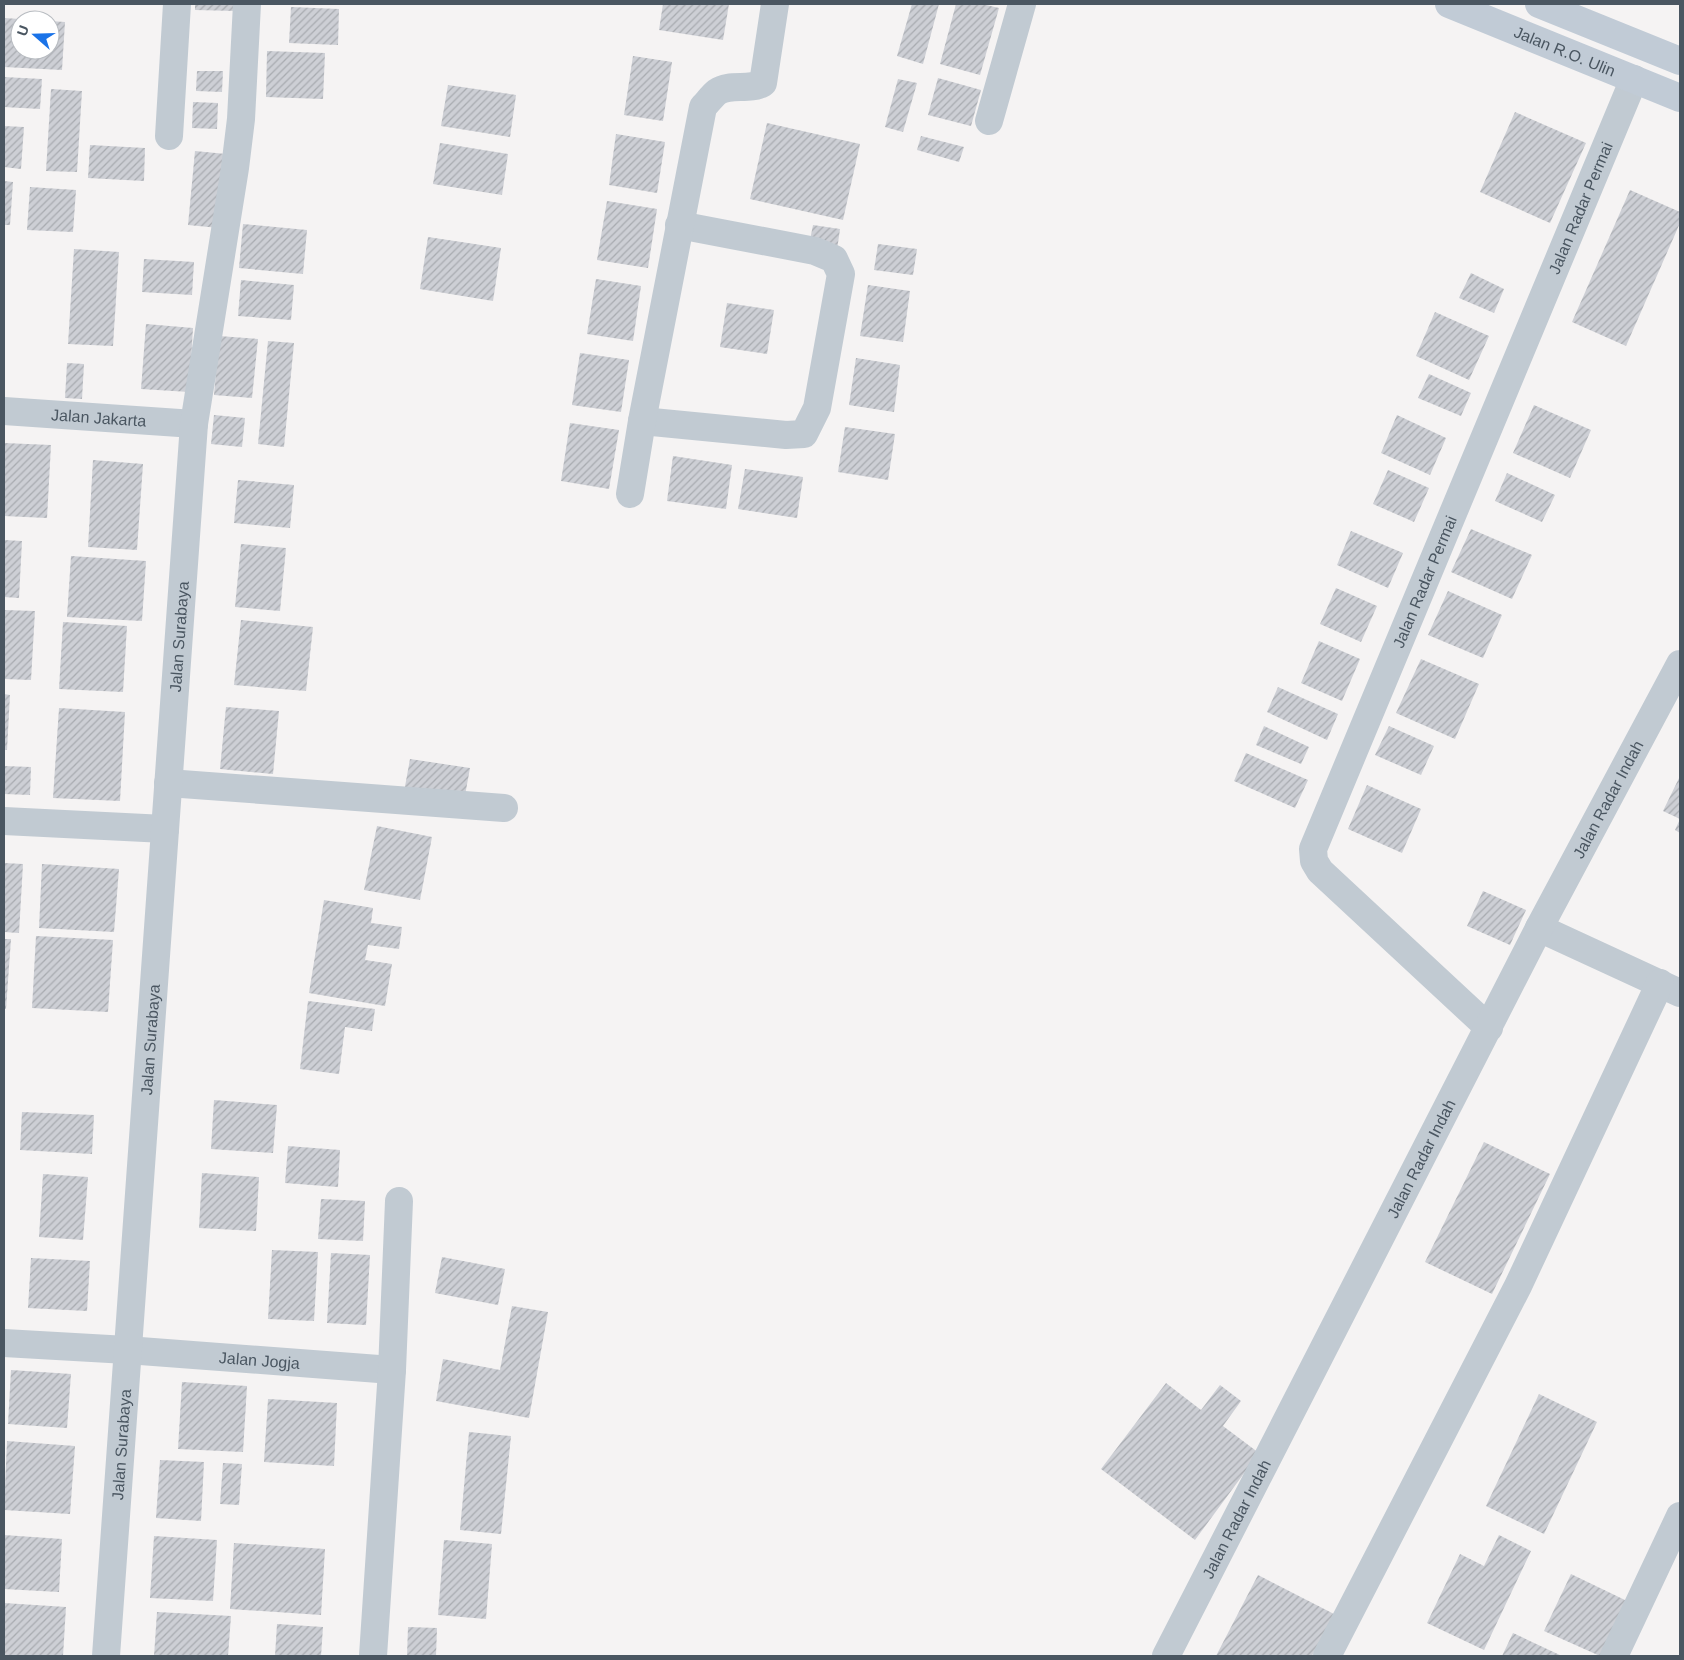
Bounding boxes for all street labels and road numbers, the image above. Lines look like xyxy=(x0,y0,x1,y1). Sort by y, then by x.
street label: Jalan R.O. Ulin xyxy=(1512,23,1618,79)
street label: Jalan Radar Permai xyxy=(1545,139,1615,276)
street label: Jalan Jakarta xyxy=(51,406,147,429)
street label: Jalan Radar Permai xyxy=(1389,513,1460,650)
street label: Jalan Surabaya xyxy=(166,580,191,693)
street label: Jalan Radar Indah xyxy=(1569,737,1646,861)
street label: Jalan Surabaya xyxy=(138,983,162,1096)
street label: Jalan Radar Indah xyxy=(1383,1096,1458,1221)
street label: Jalan Jogja xyxy=(218,1348,301,1372)
street label: Jalan Surabaya xyxy=(109,1388,134,1501)
street label: Jalan Radar Indah xyxy=(1199,1457,1274,1581)

